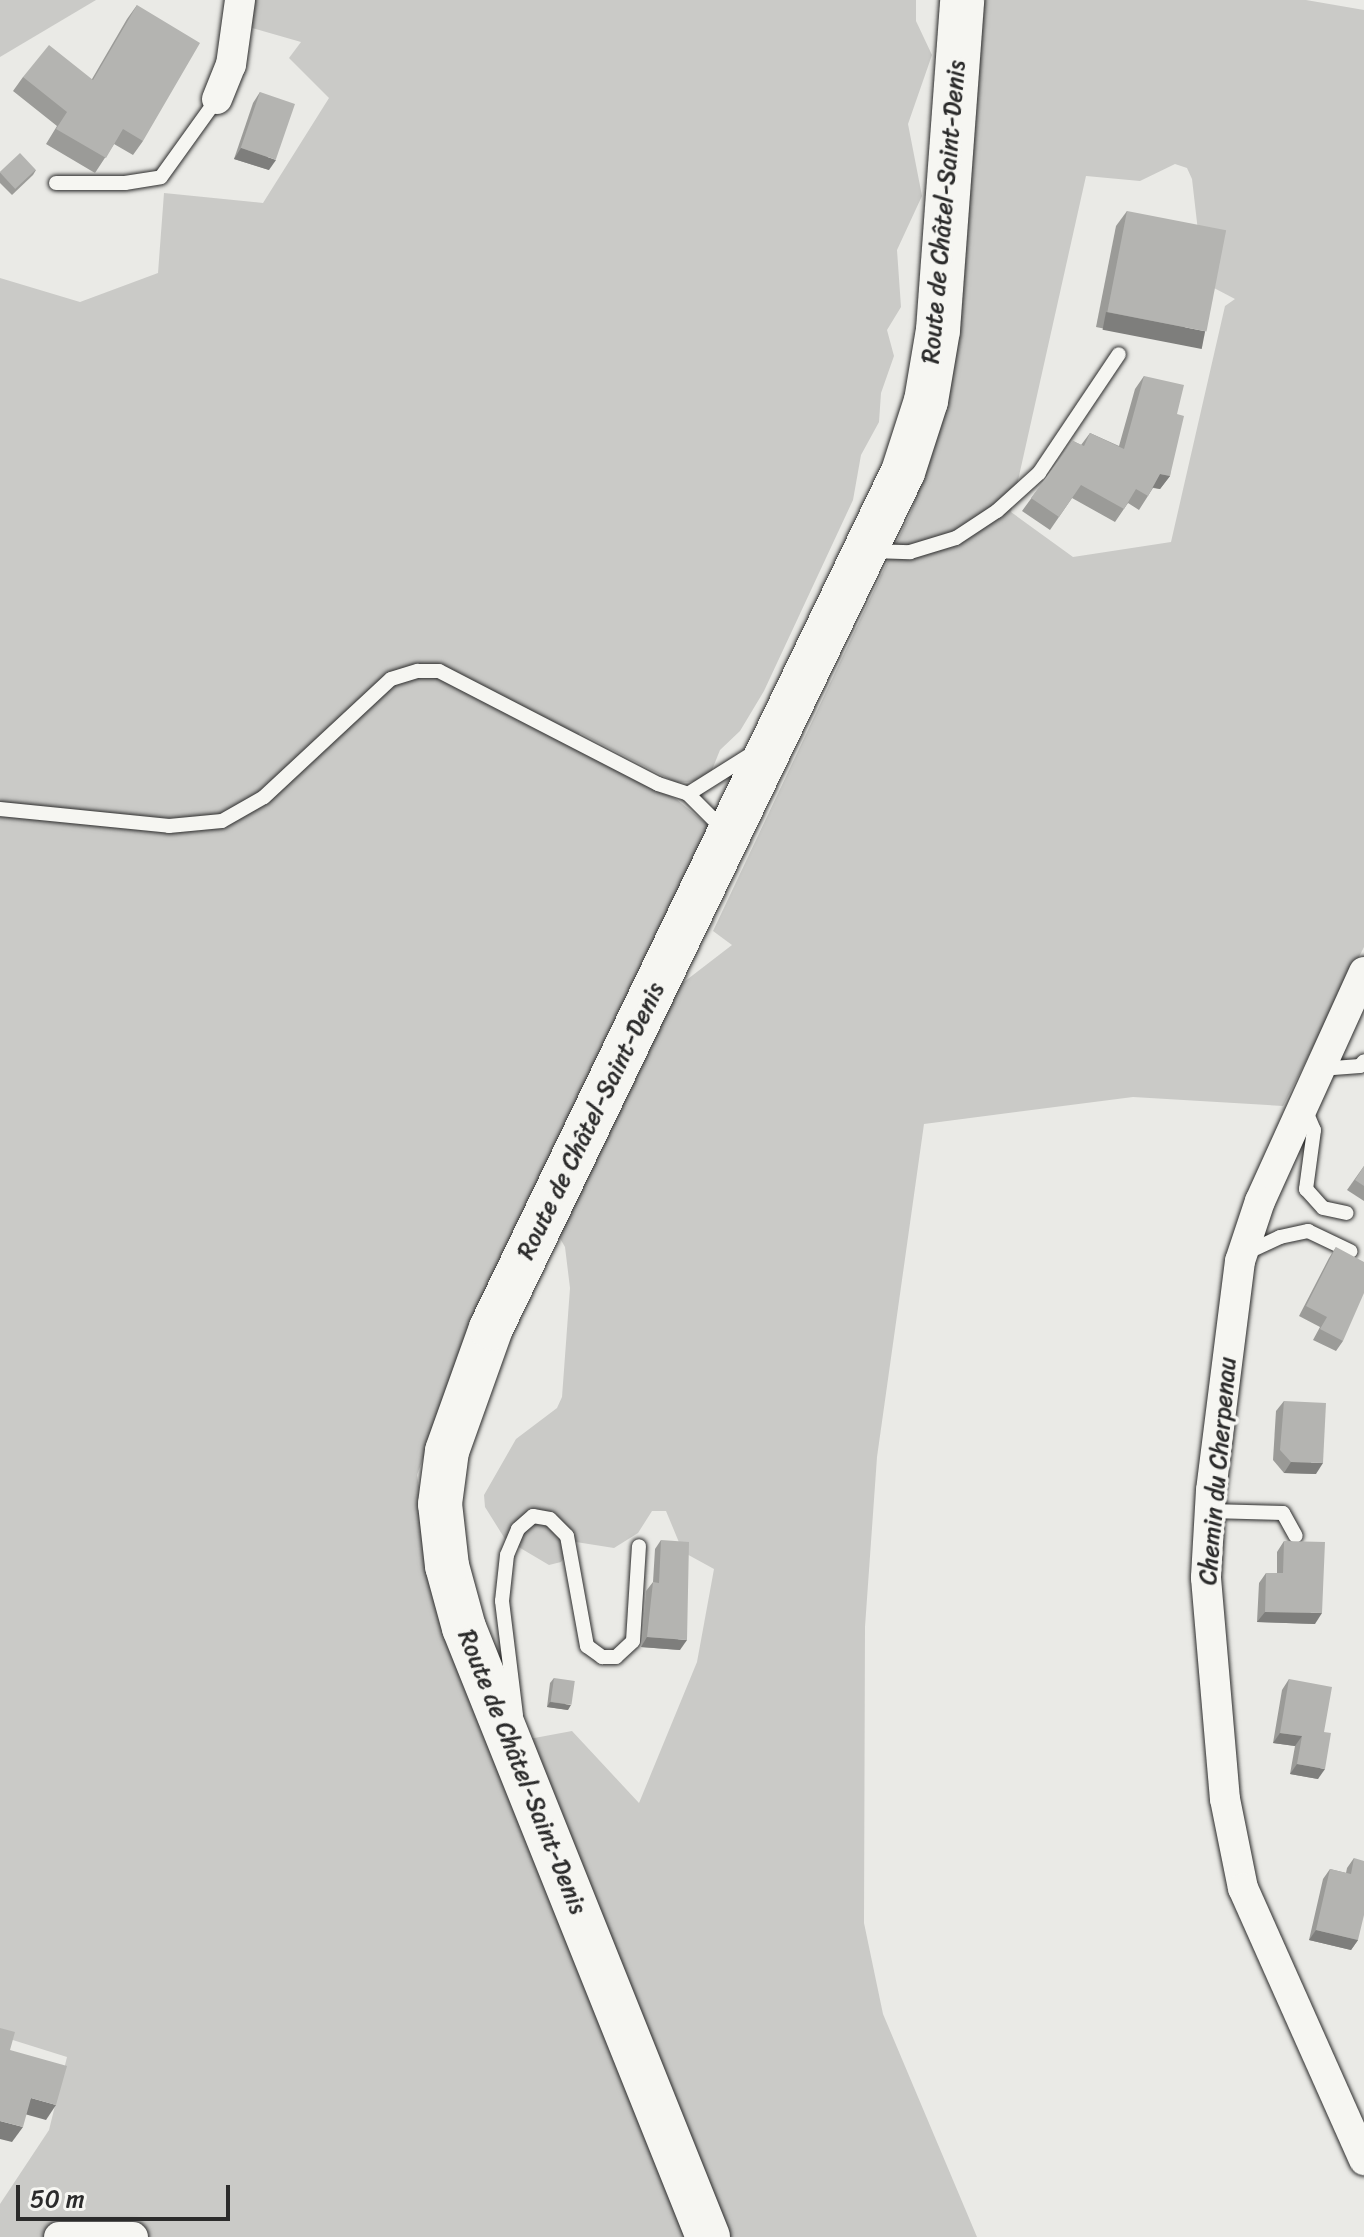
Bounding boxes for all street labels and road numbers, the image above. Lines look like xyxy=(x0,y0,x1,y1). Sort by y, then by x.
street label: Route de Châtel-Saint-Denis xyxy=(916,59,972,365)
street label: Route de Châtel-Saint-Denis xyxy=(511,978,671,1264)
street label: Chemin du Cherpenau xyxy=(1194,1356,1242,1586)
street label: Route de Châtel-Saint-Denis xyxy=(451,1625,593,1919)

